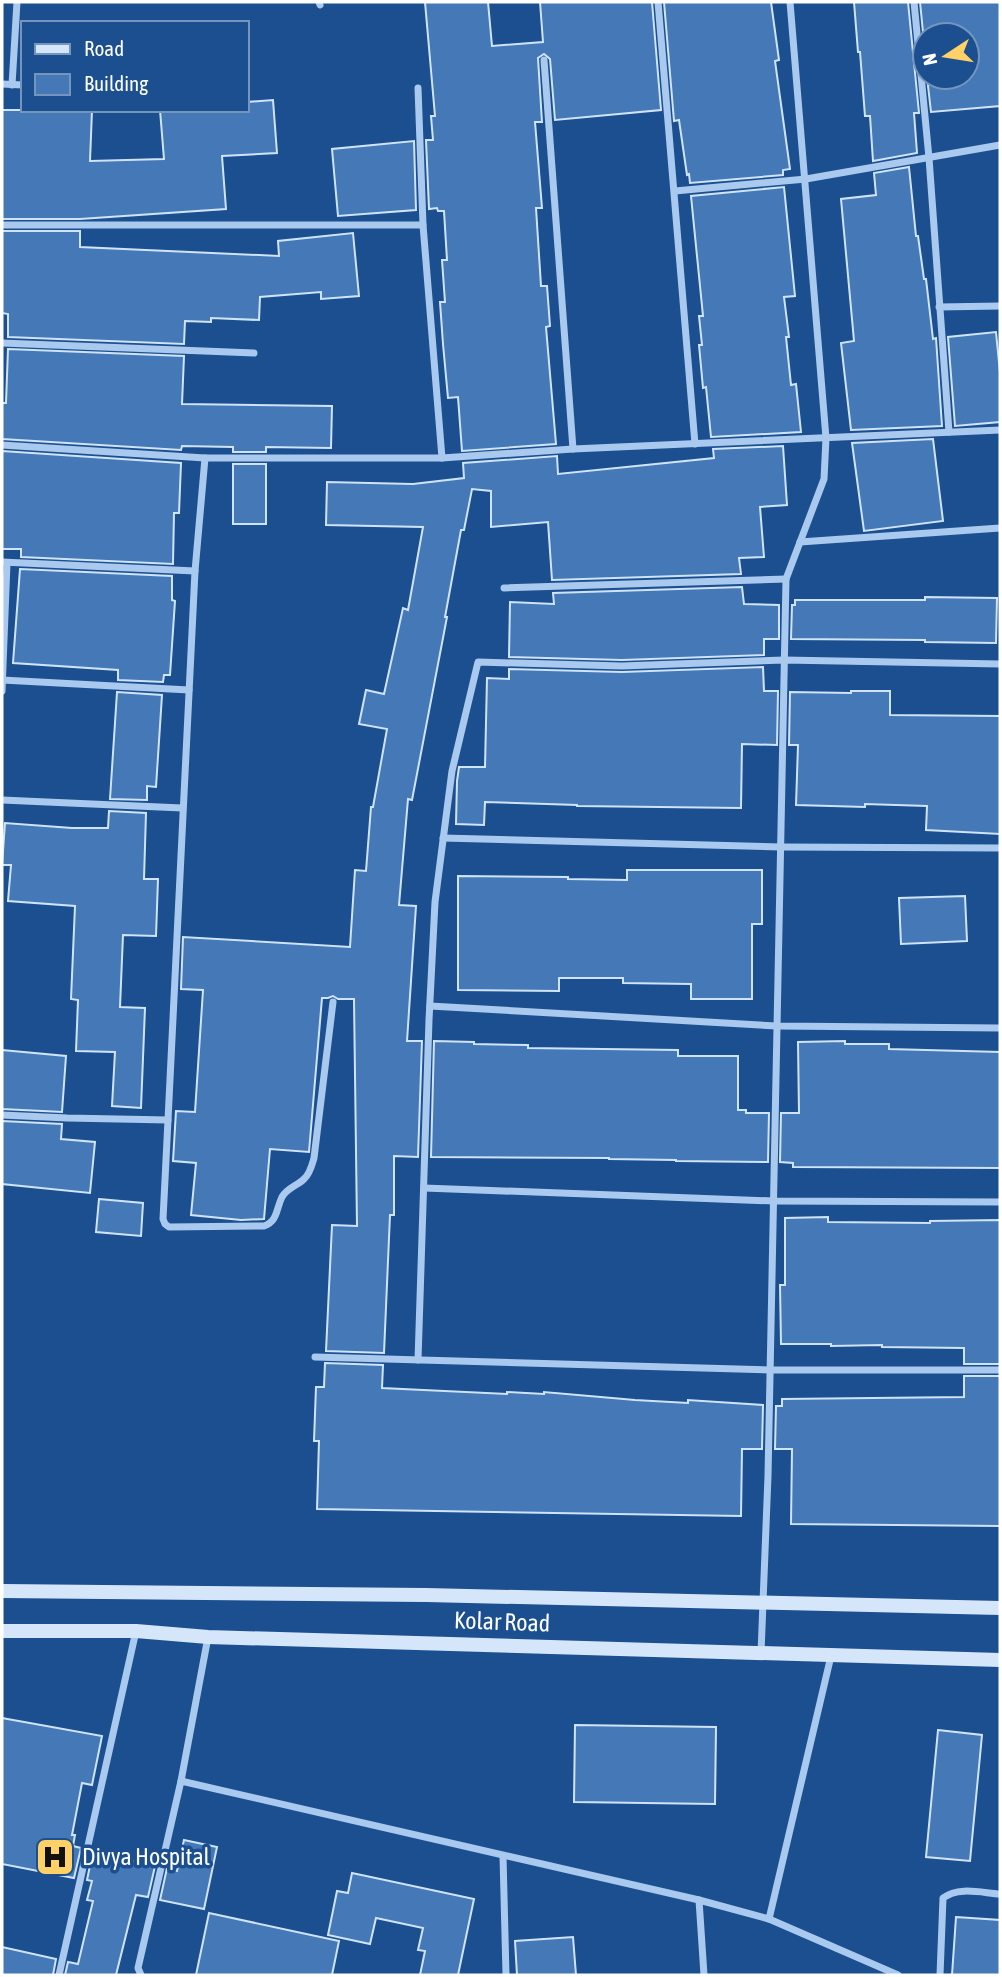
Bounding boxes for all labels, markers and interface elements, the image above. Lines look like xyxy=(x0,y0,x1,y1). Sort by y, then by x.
legend xyxy=(21,21,248,112)
north arrow xyxy=(911,21,981,91)
text: Road xyxy=(84,36,124,60)
text: N xyxy=(917,52,941,67)
text: Building xyxy=(84,71,148,95)
street label: Kolar Road xyxy=(453,1606,551,1637)
hospital icon: Divya Hospital xyxy=(34,1836,76,1878)
place label: Divya Hospital xyxy=(82,1843,211,1870)

